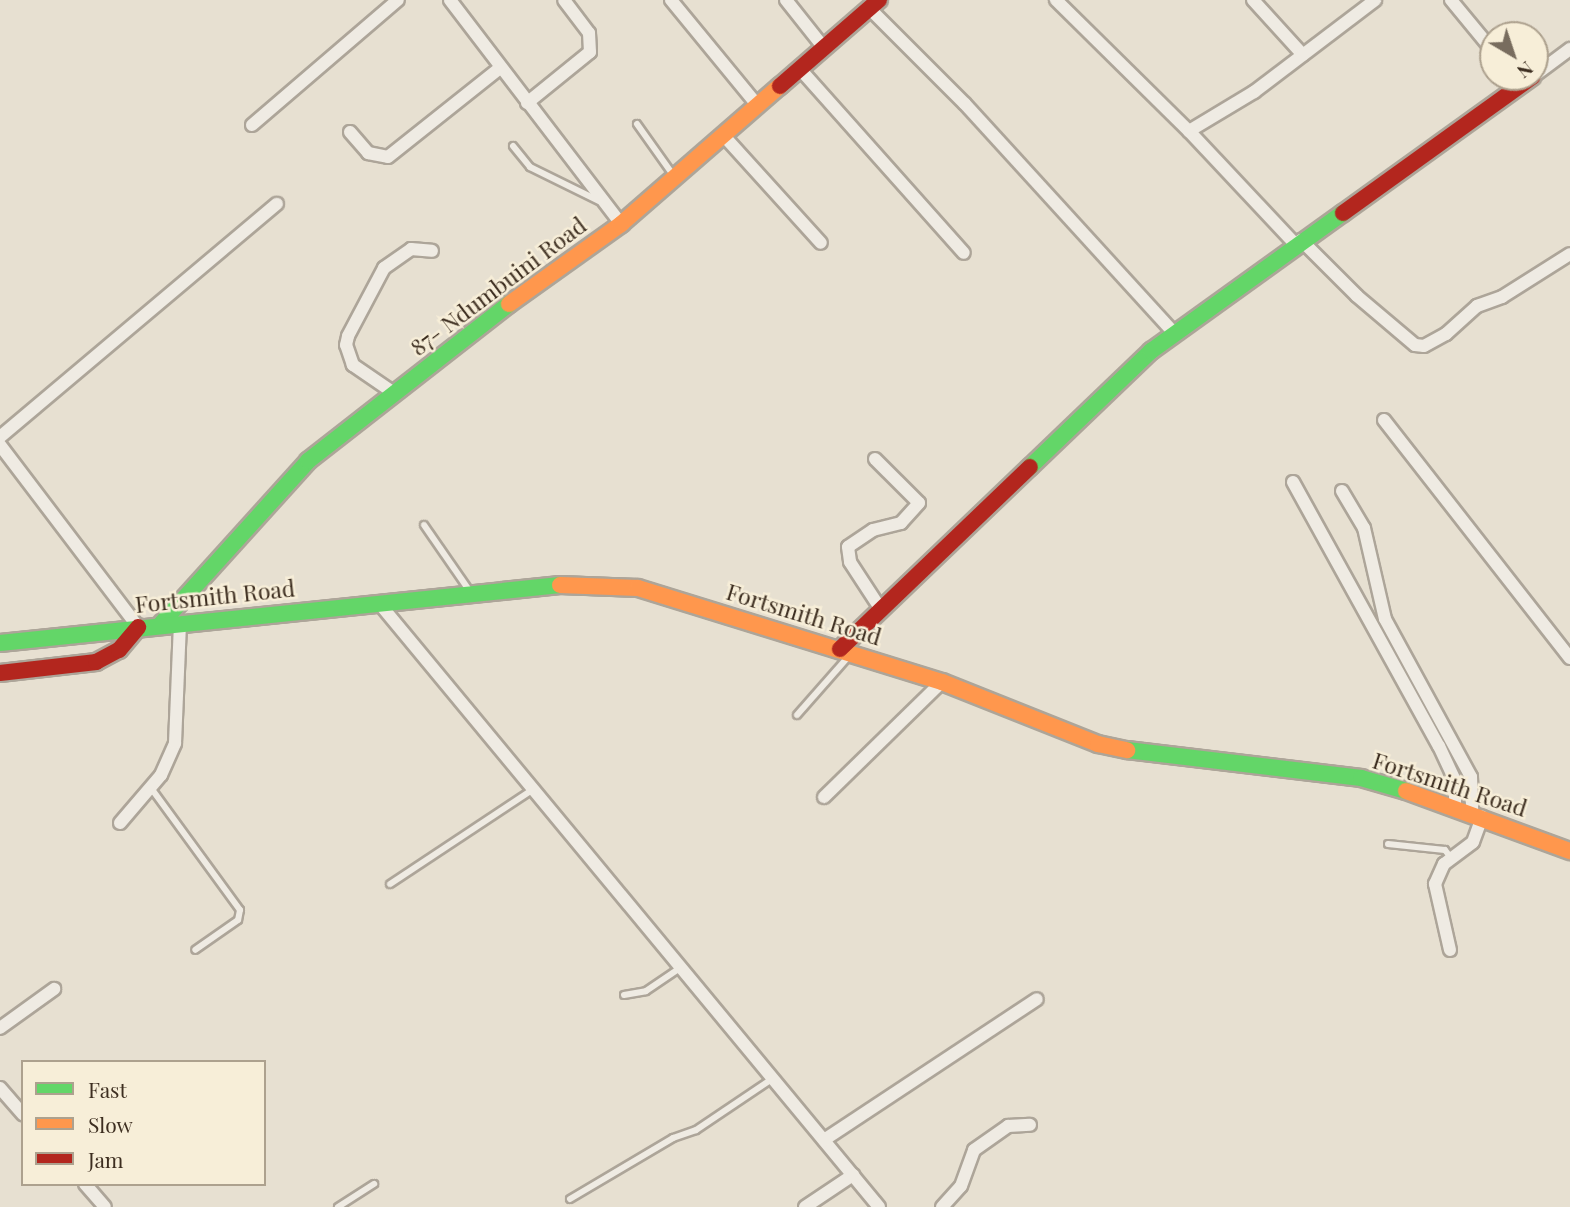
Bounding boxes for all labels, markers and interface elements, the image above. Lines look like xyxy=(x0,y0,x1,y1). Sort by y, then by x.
north arrow xyxy=(1479,21,1549,91)
text: N xyxy=(1512,56,1539,85)
street label: 87- Ndumbuini Road xyxy=(405,211,591,361)
street label: Fortsmith Road xyxy=(134,574,296,618)
street label: Fortsmith Road xyxy=(723,577,885,651)
street label: Fortsmith Road xyxy=(1369,746,1531,822)
legend xyxy=(21,1060,266,1186)
text: Fast xyxy=(88,1075,127,1103)
text: Slow xyxy=(88,1110,133,1138)
text: Jam xyxy=(88,1145,124,1173)

